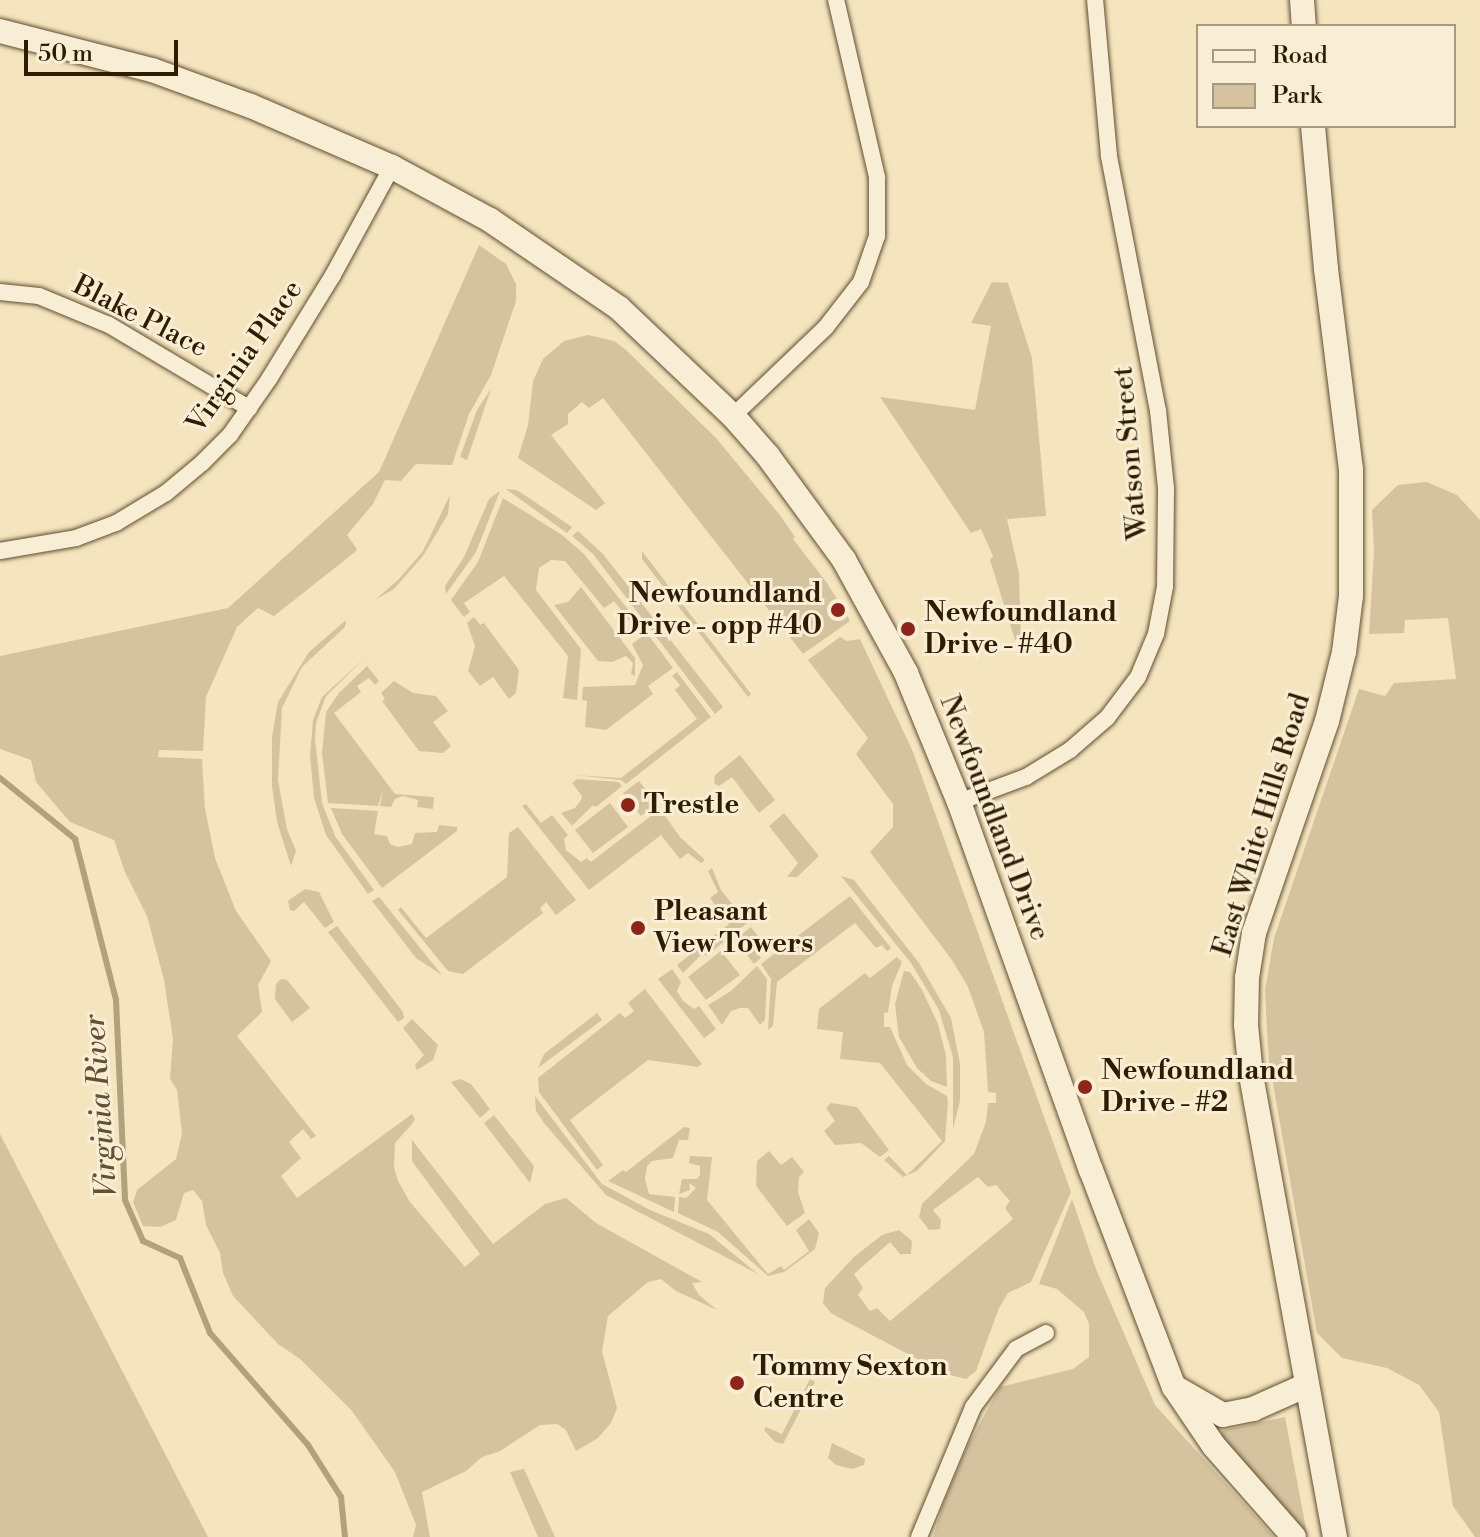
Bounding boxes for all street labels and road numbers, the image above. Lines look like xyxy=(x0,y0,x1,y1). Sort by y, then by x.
street label: Blake Place xyxy=(67,269,213,365)
street label: Virginia Place xyxy=(180,274,310,440)
street label: Watson Street xyxy=(1107,365,1155,541)
street label: East White Hills Road xyxy=(1206,689,1318,961)
street label: Newfoundland Drive xyxy=(932,691,1056,945)

